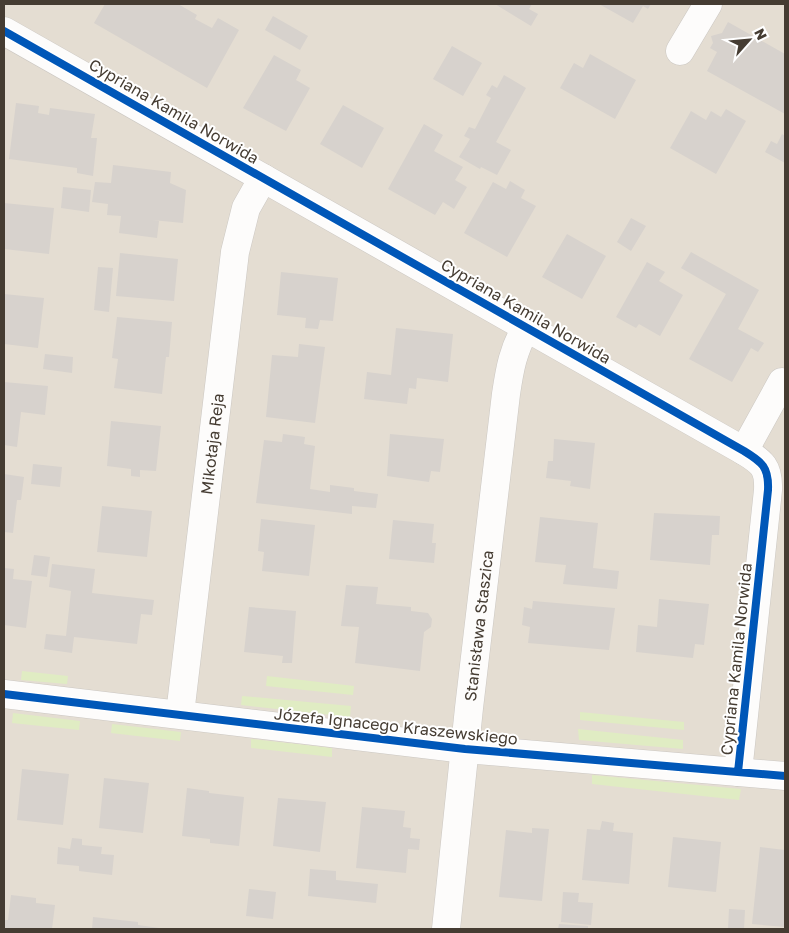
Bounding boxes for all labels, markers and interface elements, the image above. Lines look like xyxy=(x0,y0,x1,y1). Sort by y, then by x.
north arrow xyxy=(724,15,774,65)
text: N xyxy=(751,25,771,42)
street label: Cypriana Kamila Norwida xyxy=(85,54,263,168)
street label: Cypriana Kamila Norwida xyxy=(437,254,615,368)
street label: Mikołaja Reja xyxy=(196,392,228,496)
street label: Stanisława Staszica xyxy=(460,549,498,702)
street label: Cypriana Kamila Norwida xyxy=(716,562,756,756)
street label: Józefa Ignacego Kraszewskiego xyxy=(273,703,519,749)

